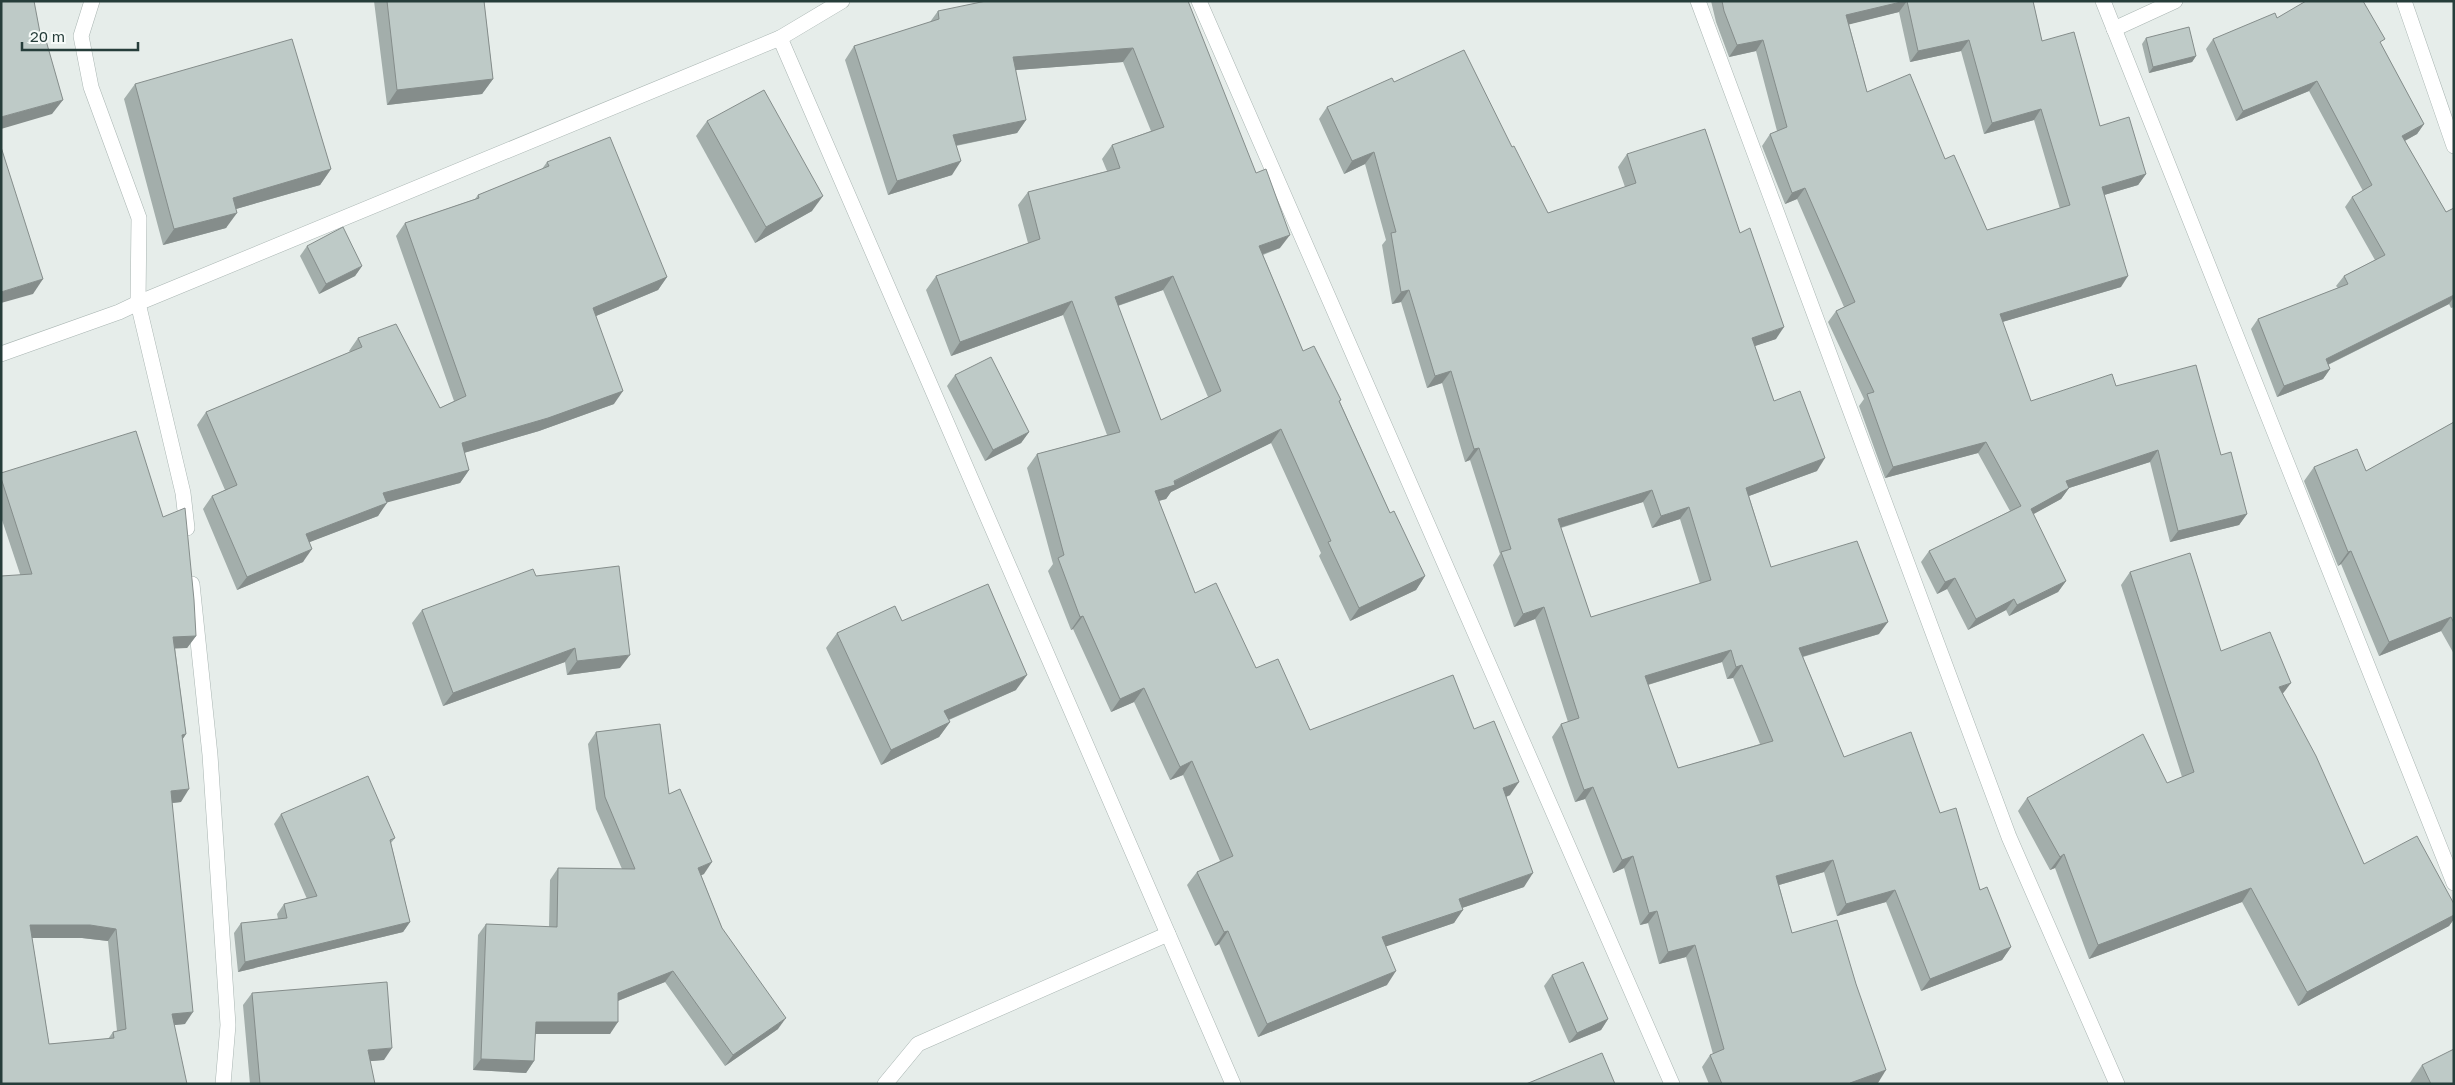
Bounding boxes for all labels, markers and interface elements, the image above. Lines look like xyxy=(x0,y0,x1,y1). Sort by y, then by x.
scale bar xyxy=(22,20,139,52)
text: 20 m xyxy=(30,27,65,45)

